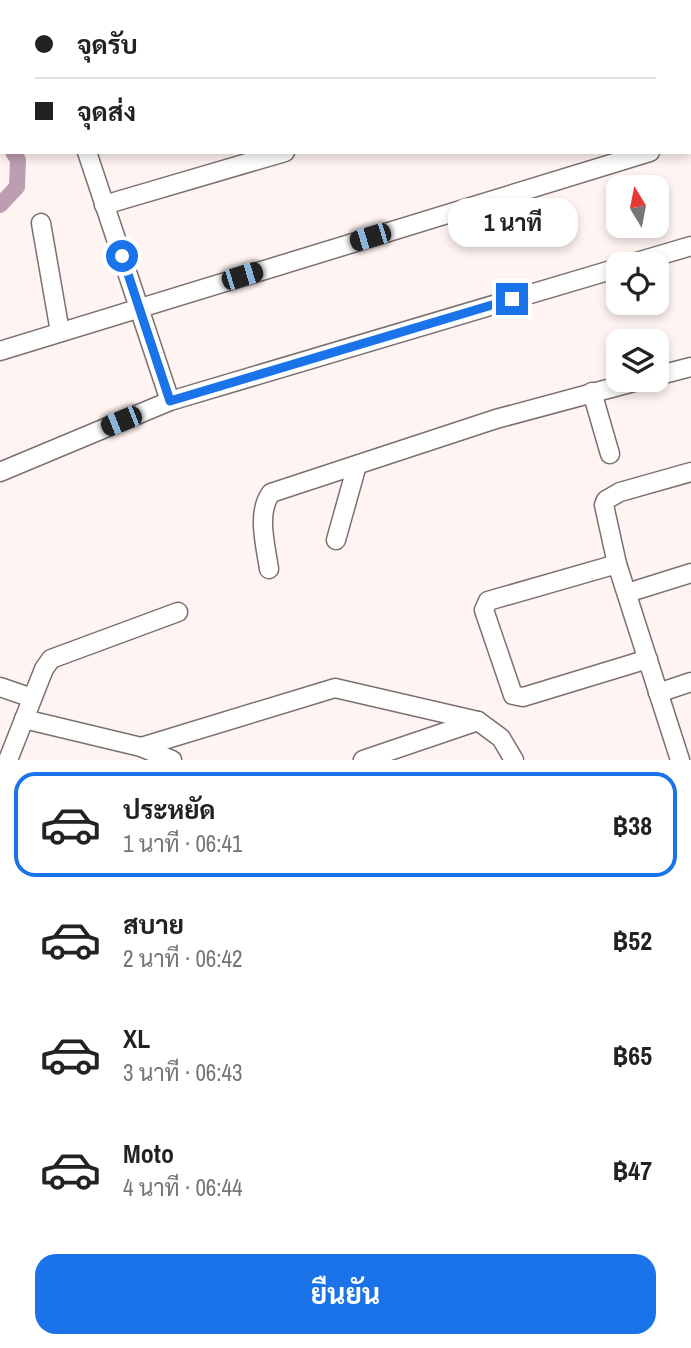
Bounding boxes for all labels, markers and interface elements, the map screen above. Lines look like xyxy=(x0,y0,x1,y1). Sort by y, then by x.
text: จุดรับ xyxy=(77,27,138,62)
text: จุดส่ง xyxy=(77,94,136,129)
north arrow xyxy=(606,175,668,238)
map controls xyxy=(606,175,669,392)
callout: 1 นาที xyxy=(447,198,577,246)
text: 1 นาที xyxy=(484,207,542,238)
car xyxy=(347,221,394,253)
route start xyxy=(106,240,138,272)
button: locate xyxy=(606,252,669,315)
car xyxy=(219,260,266,292)
route end xyxy=(496,283,528,315)
button: layers xyxy=(606,329,669,392)
car xyxy=(98,403,145,439)
text: ประหยัด xyxy=(123,792,216,827)
icon: car xyxy=(39,793,102,856)
text: ฿38 xyxy=(613,808,652,843)
text: 1 นาที · 06:41 xyxy=(123,828,243,859)
text: สบาย xyxy=(123,907,184,942)
icon: car xyxy=(39,908,102,971)
text: ฿52 xyxy=(613,923,652,958)
text: 2 นาที · 06:42 xyxy=(123,943,243,974)
text: XL xyxy=(123,1021,150,1056)
icon: car xyxy=(39,1023,102,1086)
text: ฿65 xyxy=(613,1038,652,1073)
text: 3 นาที · 06:43 xyxy=(123,1057,243,1088)
text: Moto xyxy=(123,1136,174,1171)
icon: car xyxy=(39,1138,102,1201)
text: ฿47 xyxy=(613,1153,652,1188)
text: 4 นาที · 06:44 xyxy=(123,1172,243,1203)
button: ยืนยัน xyxy=(35,1254,656,1334)

